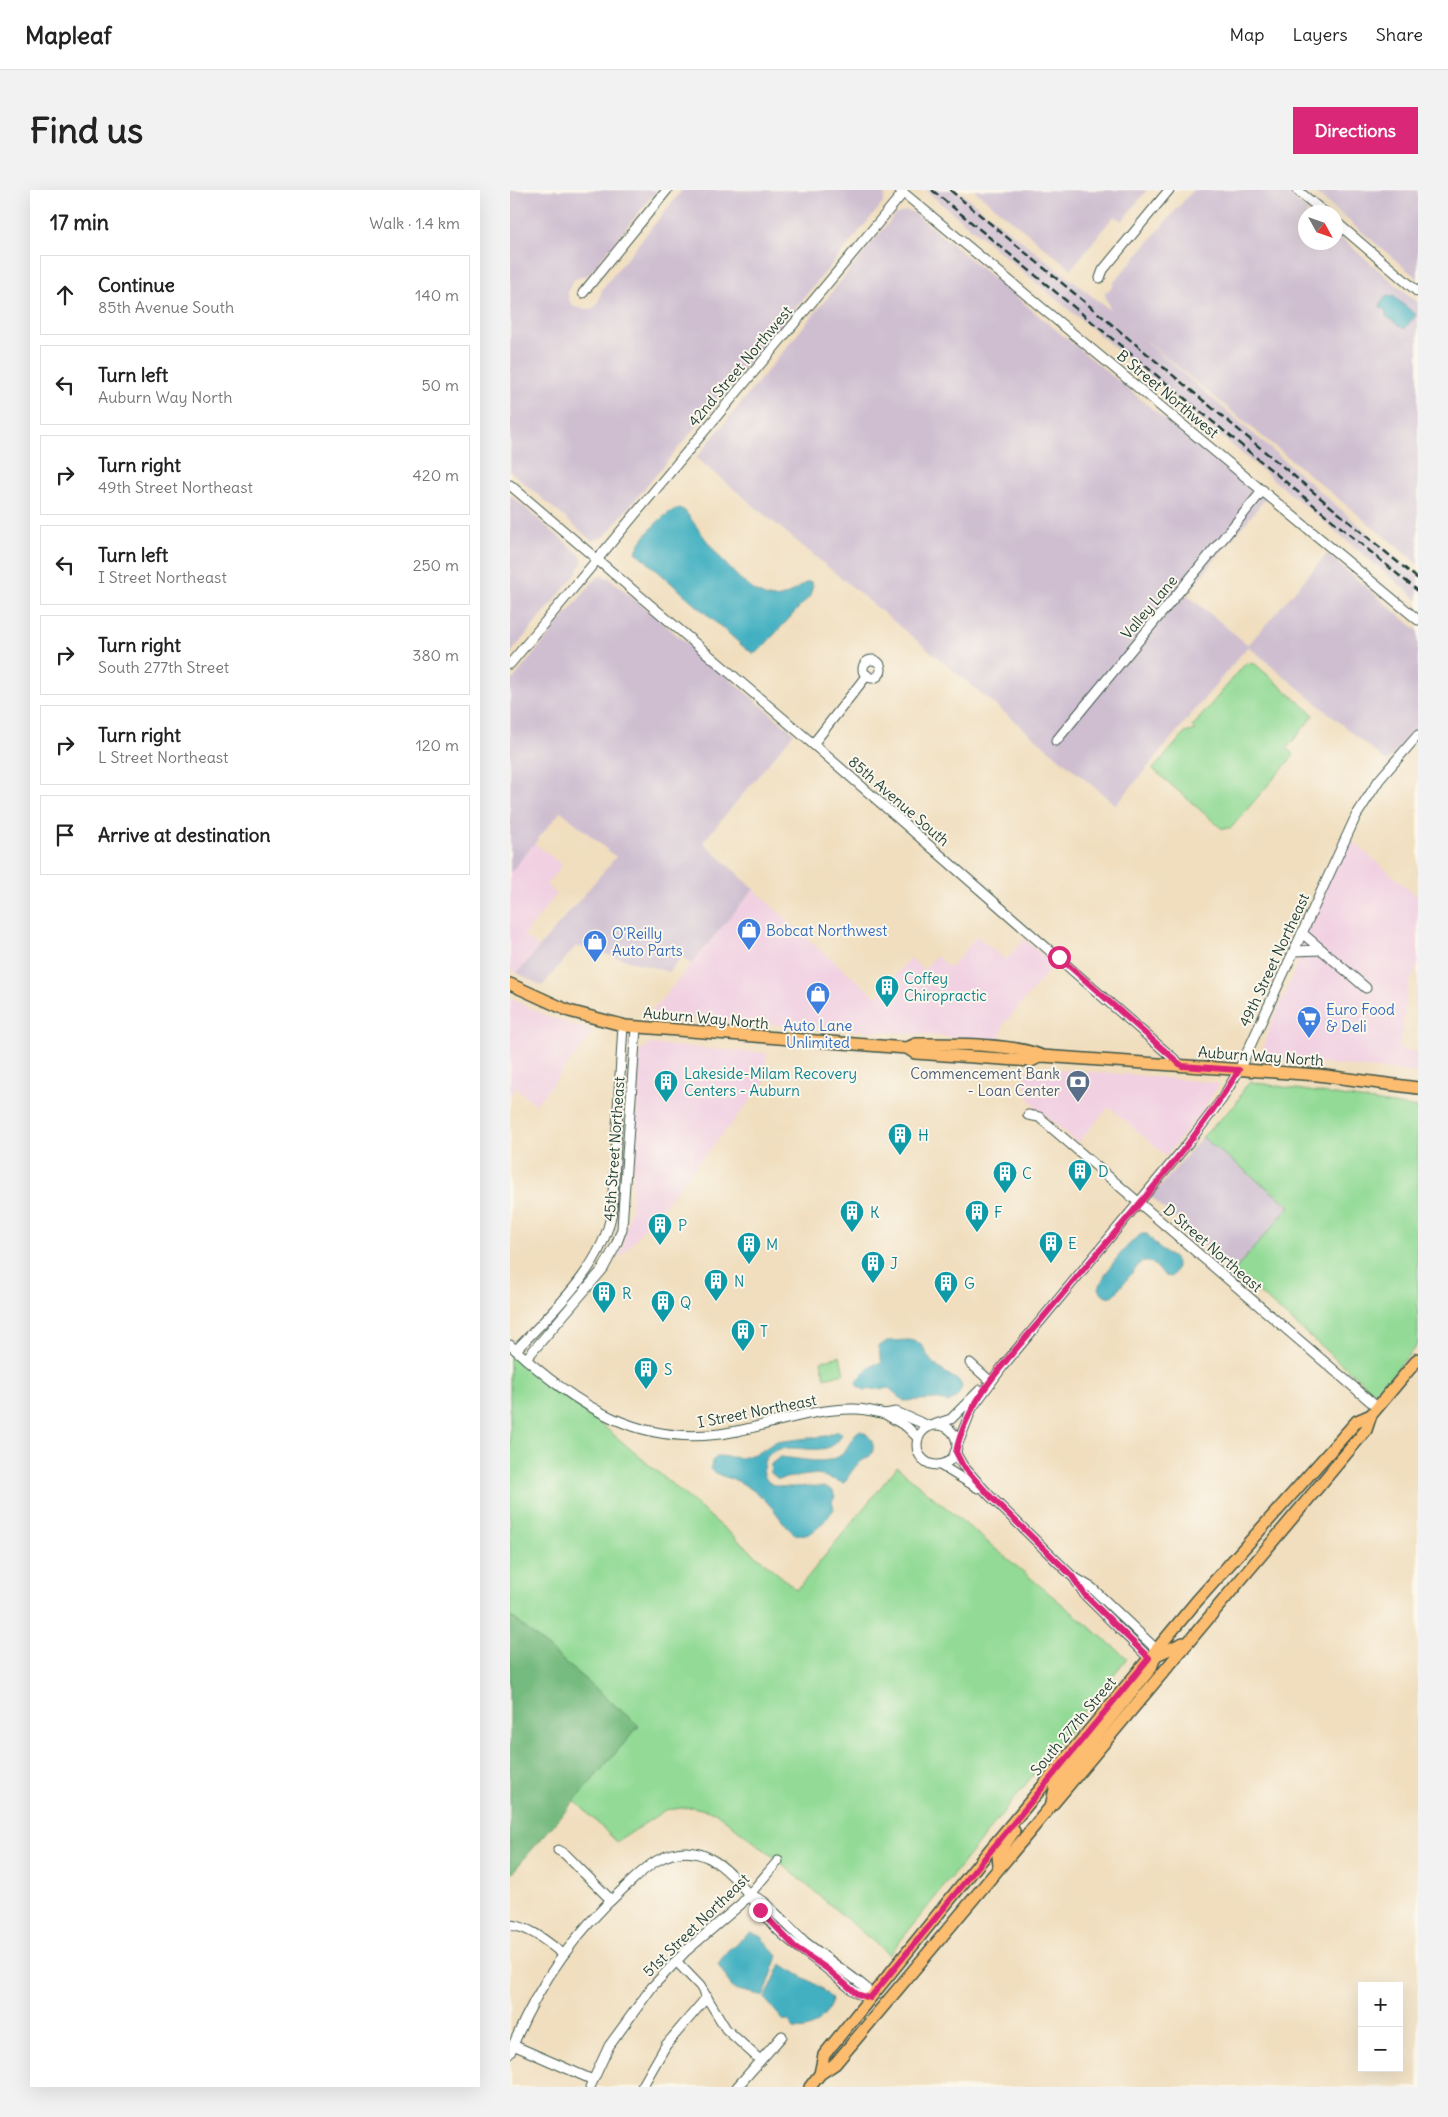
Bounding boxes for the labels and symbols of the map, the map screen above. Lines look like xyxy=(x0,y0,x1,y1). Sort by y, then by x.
north arrow xyxy=(1298,205,1343,250)
street label: 42nd Street Northwest xyxy=(684,302,796,430)
street label: B Street Northwest xyxy=(1113,346,1223,442)
street label: Valley Lane xyxy=(1117,571,1181,643)
street label: 85th Avenue South xyxy=(845,752,954,850)
street label: 49th Street Northeast xyxy=(1235,890,1313,1030)
shop icon: Bobcat Northwest xyxy=(736,917,762,951)
place label: Bobcat Northwest xyxy=(766,921,887,940)
place label: O'Reilly Auto Parts xyxy=(612,924,683,960)
shop icon: O'Reilly Auto Parts xyxy=(582,929,608,963)
route start xyxy=(1048,946,1071,969)
place label: Coffey Chiropractic xyxy=(904,969,987,1005)
building icon: Coffey Chiropractic xyxy=(874,974,900,1008)
shop icon: Auto Lane Unlimited xyxy=(805,981,831,1015)
place label: Euro Food & Deli xyxy=(1326,1000,1395,1036)
street label: Auburn Way North xyxy=(642,1003,770,1033)
supermarket icon: Euro Food & Deli xyxy=(1296,1005,1322,1039)
place label: Auto Lane Unlimited xyxy=(784,1016,852,1052)
street label: Auburn Way North xyxy=(1197,1042,1325,1070)
place label: Lakeside-Milam Recovery Centers - Auburn xyxy=(684,1064,857,1100)
place label: Commencement Bank - Loan Center xyxy=(910,1064,1060,1100)
building icon: Lakeside-Milam Recovery Centers - Auburn xyxy=(653,1069,679,1103)
bank icon: Commencement Bank - Loan Center xyxy=(1065,1069,1091,1103)
street label: 45th Street Northeast xyxy=(599,1076,629,1222)
building icon: H xyxy=(887,1122,913,1156)
place label: H xyxy=(918,1126,929,1145)
building icon: D xyxy=(1067,1158,1093,1192)
building icon: C xyxy=(992,1160,1018,1194)
place label: D xyxy=(1098,1162,1109,1181)
place label: C xyxy=(1022,1164,1032,1183)
building icon: K xyxy=(839,1199,865,1233)
building icon: F xyxy=(964,1199,990,1233)
street label: D Street Northeast xyxy=(1160,1200,1266,1296)
place label: K xyxy=(870,1203,880,1222)
place label: F xyxy=(994,1203,1003,1222)
building icon: P xyxy=(647,1212,673,1246)
place label: P xyxy=(678,1216,687,1235)
building icon: E xyxy=(1038,1230,1064,1264)
building icon: M xyxy=(736,1231,762,1265)
place label: E xyxy=(1068,1234,1077,1253)
place label: M xyxy=(766,1235,778,1254)
building icon: J xyxy=(860,1250,886,1284)
place label: J xyxy=(890,1254,898,1273)
building icon: N xyxy=(703,1268,729,1302)
building icon: G xyxy=(933,1270,959,1304)
place label: N xyxy=(734,1272,744,1291)
place label: G xyxy=(964,1274,975,1293)
building icon: R xyxy=(591,1280,617,1314)
place label: R xyxy=(622,1284,632,1303)
building icon: Q xyxy=(650,1289,676,1323)
place label: Q xyxy=(680,1293,691,1312)
building icon: T xyxy=(730,1318,756,1352)
place label: T xyxy=(760,1322,768,1341)
building icon: S xyxy=(633,1356,659,1390)
place label: S xyxy=(664,1360,672,1379)
street label: I Street Northeast xyxy=(696,1390,818,1432)
street label: South 277th Street xyxy=(1026,1673,1120,1779)
street label: 51st Street Northeast xyxy=(639,1869,753,1981)
route end xyxy=(749,1899,772,1922)

